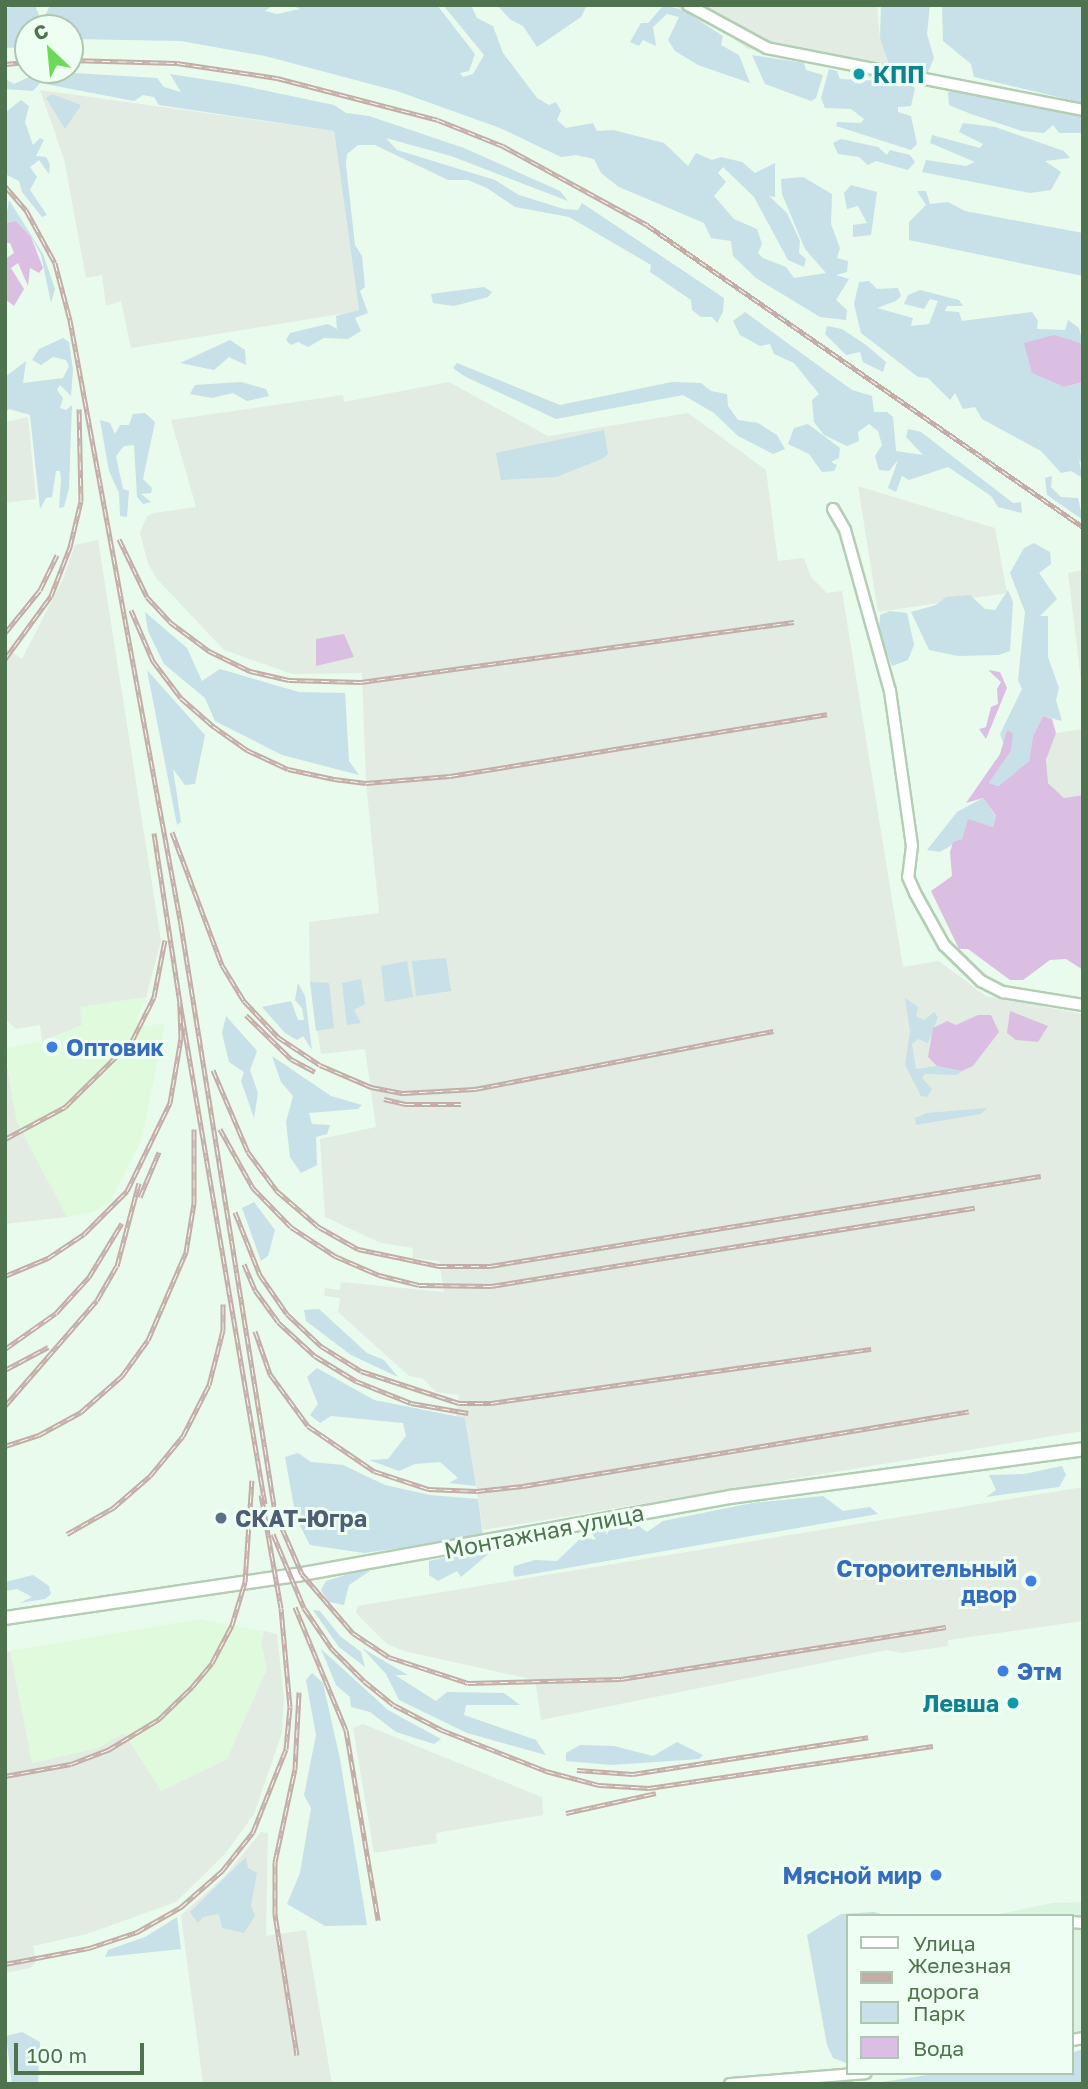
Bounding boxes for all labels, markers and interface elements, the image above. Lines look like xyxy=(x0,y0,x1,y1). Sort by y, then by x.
north arrow xyxy=(14,14,84,84)
text: С xyxy=(29,18,52,45)
place label: КПП xyxy=(873,60,924,88)
marker: КПП xyxy=(851,66,867,82)
place label: Оптовик xyxy=(66,1033,164,1061)
marker: Оптовик xyxy=(44,1039,60,1055)
street label: Монтажная улица xyxy=(442,1498,646,1564)
place label: СКАТ-Югра xyxy=(235,1504,367,1532)
marker: СКАТ-Югра xyxy=(213,1510,229,1526)
place label: Стороительный двор xyxy=(836,1554,1017,1608)
marker: Стороительный двор xyxy=(1023,1573,1039,1589)
place label: Этм xyxy=(1017,1657,1062,1685)
marker: Этм xyxy=(995,1663,1011,1679)
place label: Левша xyxy=(923,1689,999,1717)
marker: Левша xyxy=(1005,1695,1021,1711)
place label: Мясной мир xyxy=(783,1861,922,1889)
marker: Мясной мир xyxy=(928,1867,944,1883)
legend xyxy=(846,1914,1074,2075)
text: Улица xyxy=(913,1930,976,1956)
text: Железная дорога xyxy=(907,1952,1011,2004)
text: Парк xyxy=(913,2000,966,2026)
scale bar xyxy=(18,2030,147,2074)
text: Вода xyxy=(913,2035,964,2061)
text: 100 m xyxy=(27,2042,87,2068)

